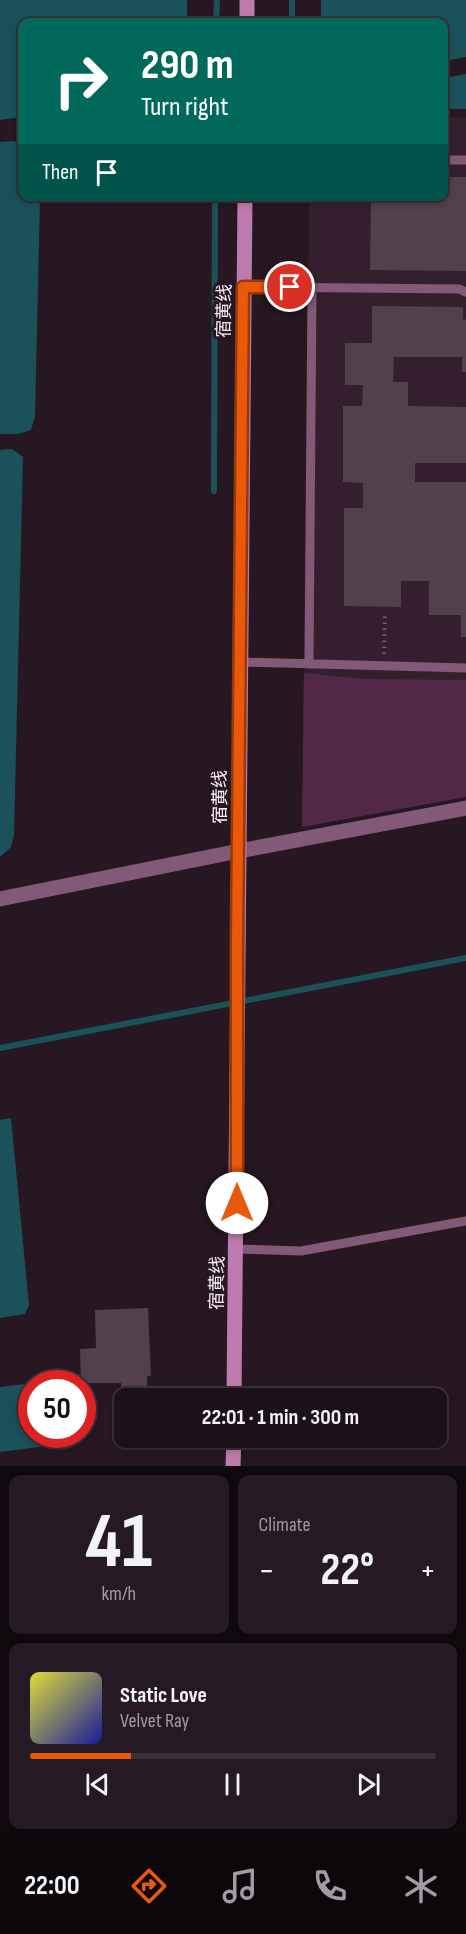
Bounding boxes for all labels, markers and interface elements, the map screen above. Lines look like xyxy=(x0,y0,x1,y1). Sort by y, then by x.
text: 290 m xyxy=(141,40,234,91)
icon: right xyxy=(42,42,120,120)
text: Turn right xyxy=(141,91,228,123)
icon: arrive xyxy=(90,156,123,189)
text: Then xyxy=(42,159,78,186)
pin xyxy=(264,261,315,312)
icon: arrive xyxy=(273,270,306,303)
street label: 宿黄线 xyxy=(214,284,235,338)
street label: 宿黄线 xyxy=(210,770,231,824)
position arrow xyxy=(205,1171,269,1235)
street label: 宿黄线 xyxy=(207,1256,228,1310)
speed limit sign: 50 xyxy=(18,1370,96,1448)
text: 22:01 · 1 min · 300 m xyxy=(202,1404,359,1431)
text: 41 xyxy=(85,1496,152,1589)
text: Climate xyxy=(259,1513,311,1537)
text: 22° xyxy=(320,1543,374,1598)
text: − xyxy=(259,1551,275,1591)
text: + xyxy=(420,1551,436,1591)
text: km/h xyxy=(101,1582,136,1606)
text: Static Love xyxy=(120,1682,207,1709)
text: Velvet Ray xyxy=(120,1709,189,1733)
icon: previous xyxy=(81,1768,114,1801)
icon: pause xyxy=(216,1768,249,1801)
icon: next xyxy=(352,1768,385,1801)
icon: directions xyxy=(128,1865,170,1907)
icon: music xyxy=(219,1865,261,1907)
icon: phone xyxy=(309,1865,351,1907)
icon: climate xyxy=(400,1865,442,1907)
text: 22:00 xyxy=(24,1870,80,1902)

